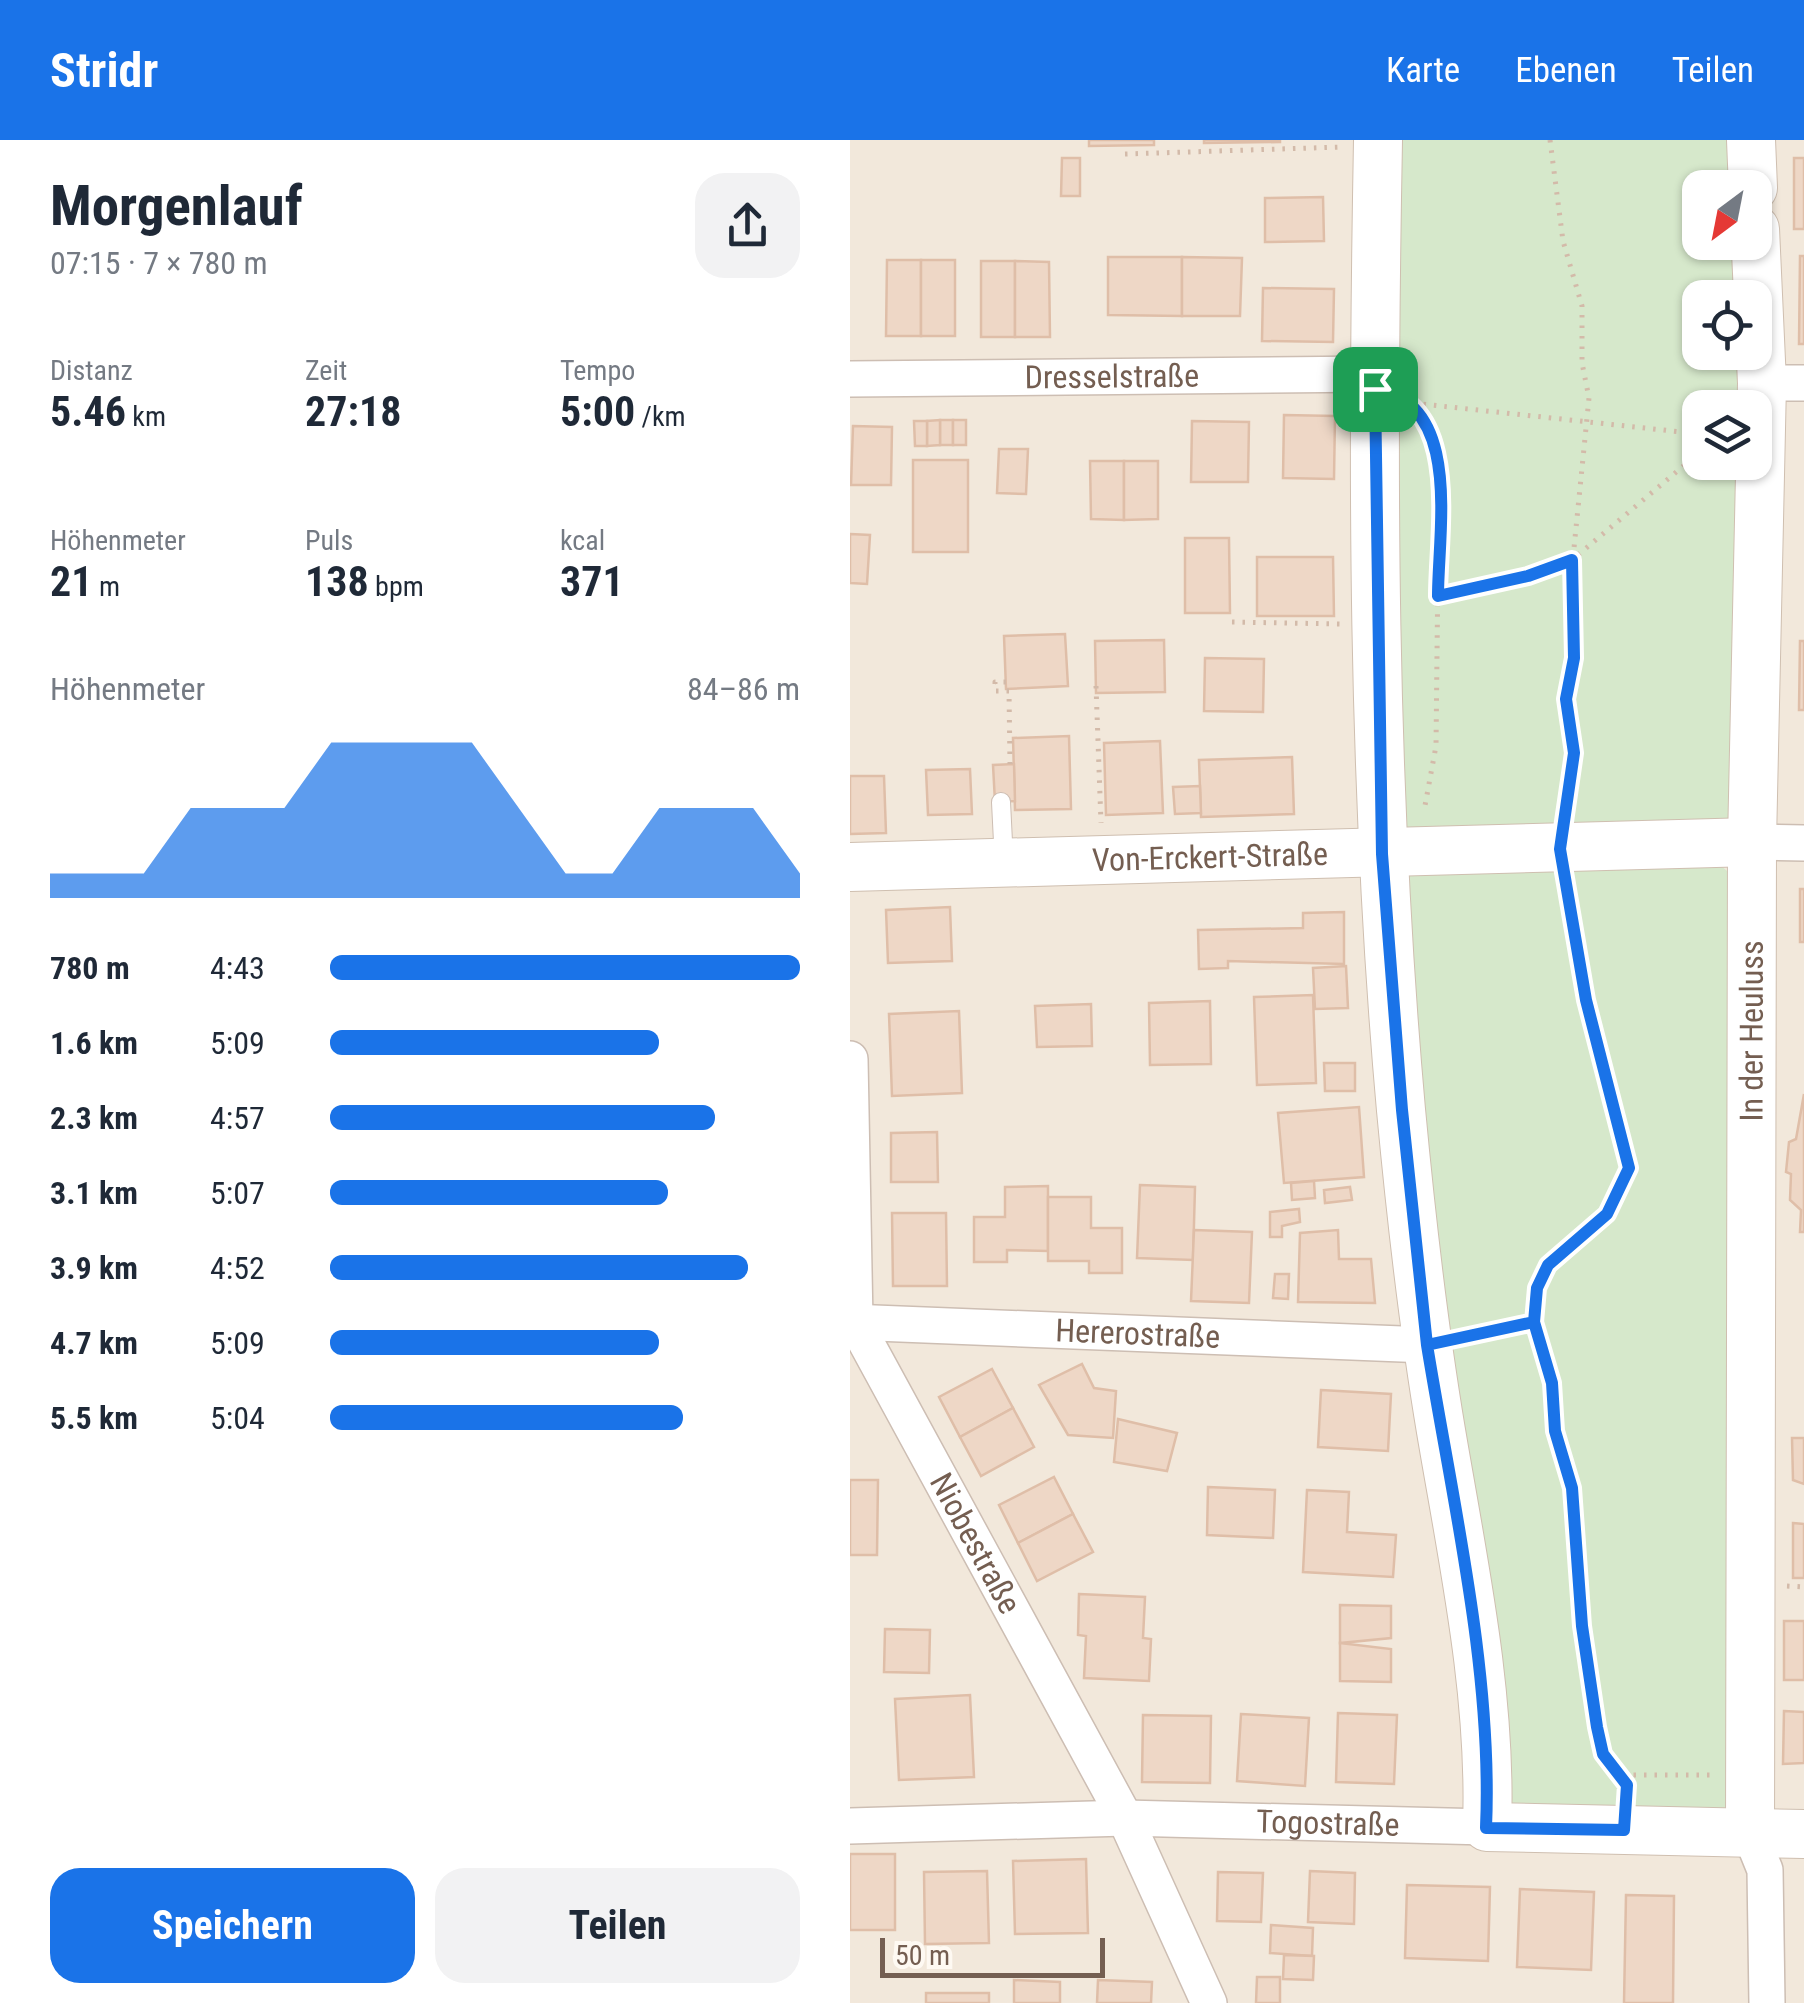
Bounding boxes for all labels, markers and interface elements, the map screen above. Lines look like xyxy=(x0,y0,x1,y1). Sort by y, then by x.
text: Stridr xyxy=(50,42,158,99)
text: Karte xyxy=(1386,50,1460,91)
text: Ebenen xyxy=(1515,50,1617,91)
text: Teilen xyxy=(1672,50,1754,91)
north arrow xyxy=(1682,170,1772,260)
map controls xyxy=(1682,170,1772,480)
button: share xyxy=(695,173,800,278)
text: Morgenlauf xyxy=(50,174,303,238)
text: 07:15 · 7 × 780 m xyxy=(50,244,268,282)
button: locate xyxy=(1682,280,1772,370)
pin xyxy=(1333,347,1418,432)
text: Distanz xyxy=(50,354,133,387)
text: Zeit xyxy=(305,354,347,387)
text: Tempo xyxy=(560,354,635,387)
street label: Dresselstraße xyxy=(1025,357,1199,396)
icon: arrive xyxy=(1348,362,1403,417)
text: 5.46 xyxy=(50,387,126,436)
text: 27:18 xyxy=(305,387,401,436)
text: 5:00 xyxy=(560,387,635,436)
button: layers xyxy=(1682,390,1772,480)
text: km xyxy=(126,400,166,433)
text: /km xyxy=(635,400,686,433)
text: Höhenmeter xyxy=(50,524,186,557)
text: Puls xyxy=(305,524,353,557)
text: kcal xyxy=(560,524,605,557)
text: 21 xyxy=(50,557,92,606)
text: 138 xyxy=(305,557,369,606)
text: 371 xyxy=(560,557,624,606)
text: m xyxy=(92,570,120,603)
text: bpm xyxy=(369,570,424,603)
text: Höhenmeter xyxy=(50,670,205,708)
text: 84–86 m xyxy=(687,670,800,708)
street label: Von-Erckert-Straße xyxy=(1091,835,1328,879)
street label: In der Heuluss xyxy=(1732,940,1771,1122)
text: 780 m xyxy=(50,949,130,987)
text: 4:43 xyxy=(210,949,265,987)
text: 1.6 km xyxy=(50,1024,138,1062)
text: 5:09 xyxy=(210,1024,265,1062)
text: 2.3 km xyxy=(50,1099,138,1137)
text: 4:57 xyxy=(210,1099,265,1137)
text: 3.1 km xyxy=(50,1174,138,1212)
text: 5:07 xyxy=(210,1174,265,1212)
text: 3.9 km xyxy=(50,1249,138,1287)
text: 4:52 xyxy=(210,1249,265,1287)
street label: Hererostraße xyxy=(1055,1311,1221,1356)
text: 4.7 km xyxy=(50,1324,138,1362)
text: 5:09 xyxy=(210,1324,265,1362)
text: 5.5 km xyxy=(50,1399,138,1437)
text: 5:04 xyxy=(210,1399,265,1437)
street label: Niobestraße xyxy=(922,1466,1029,1620)
street label: Togostraße xyxy=(1256,1802,1400,1844)
button: Speichern xyxy=(50,1868,415,1983)
button: Teilen xyxy=(435,1868,800,1983)
scale bar xyxy=(880,1933,1105,1978)
text: 50 m xyxy=(895,1939,950,1972)

